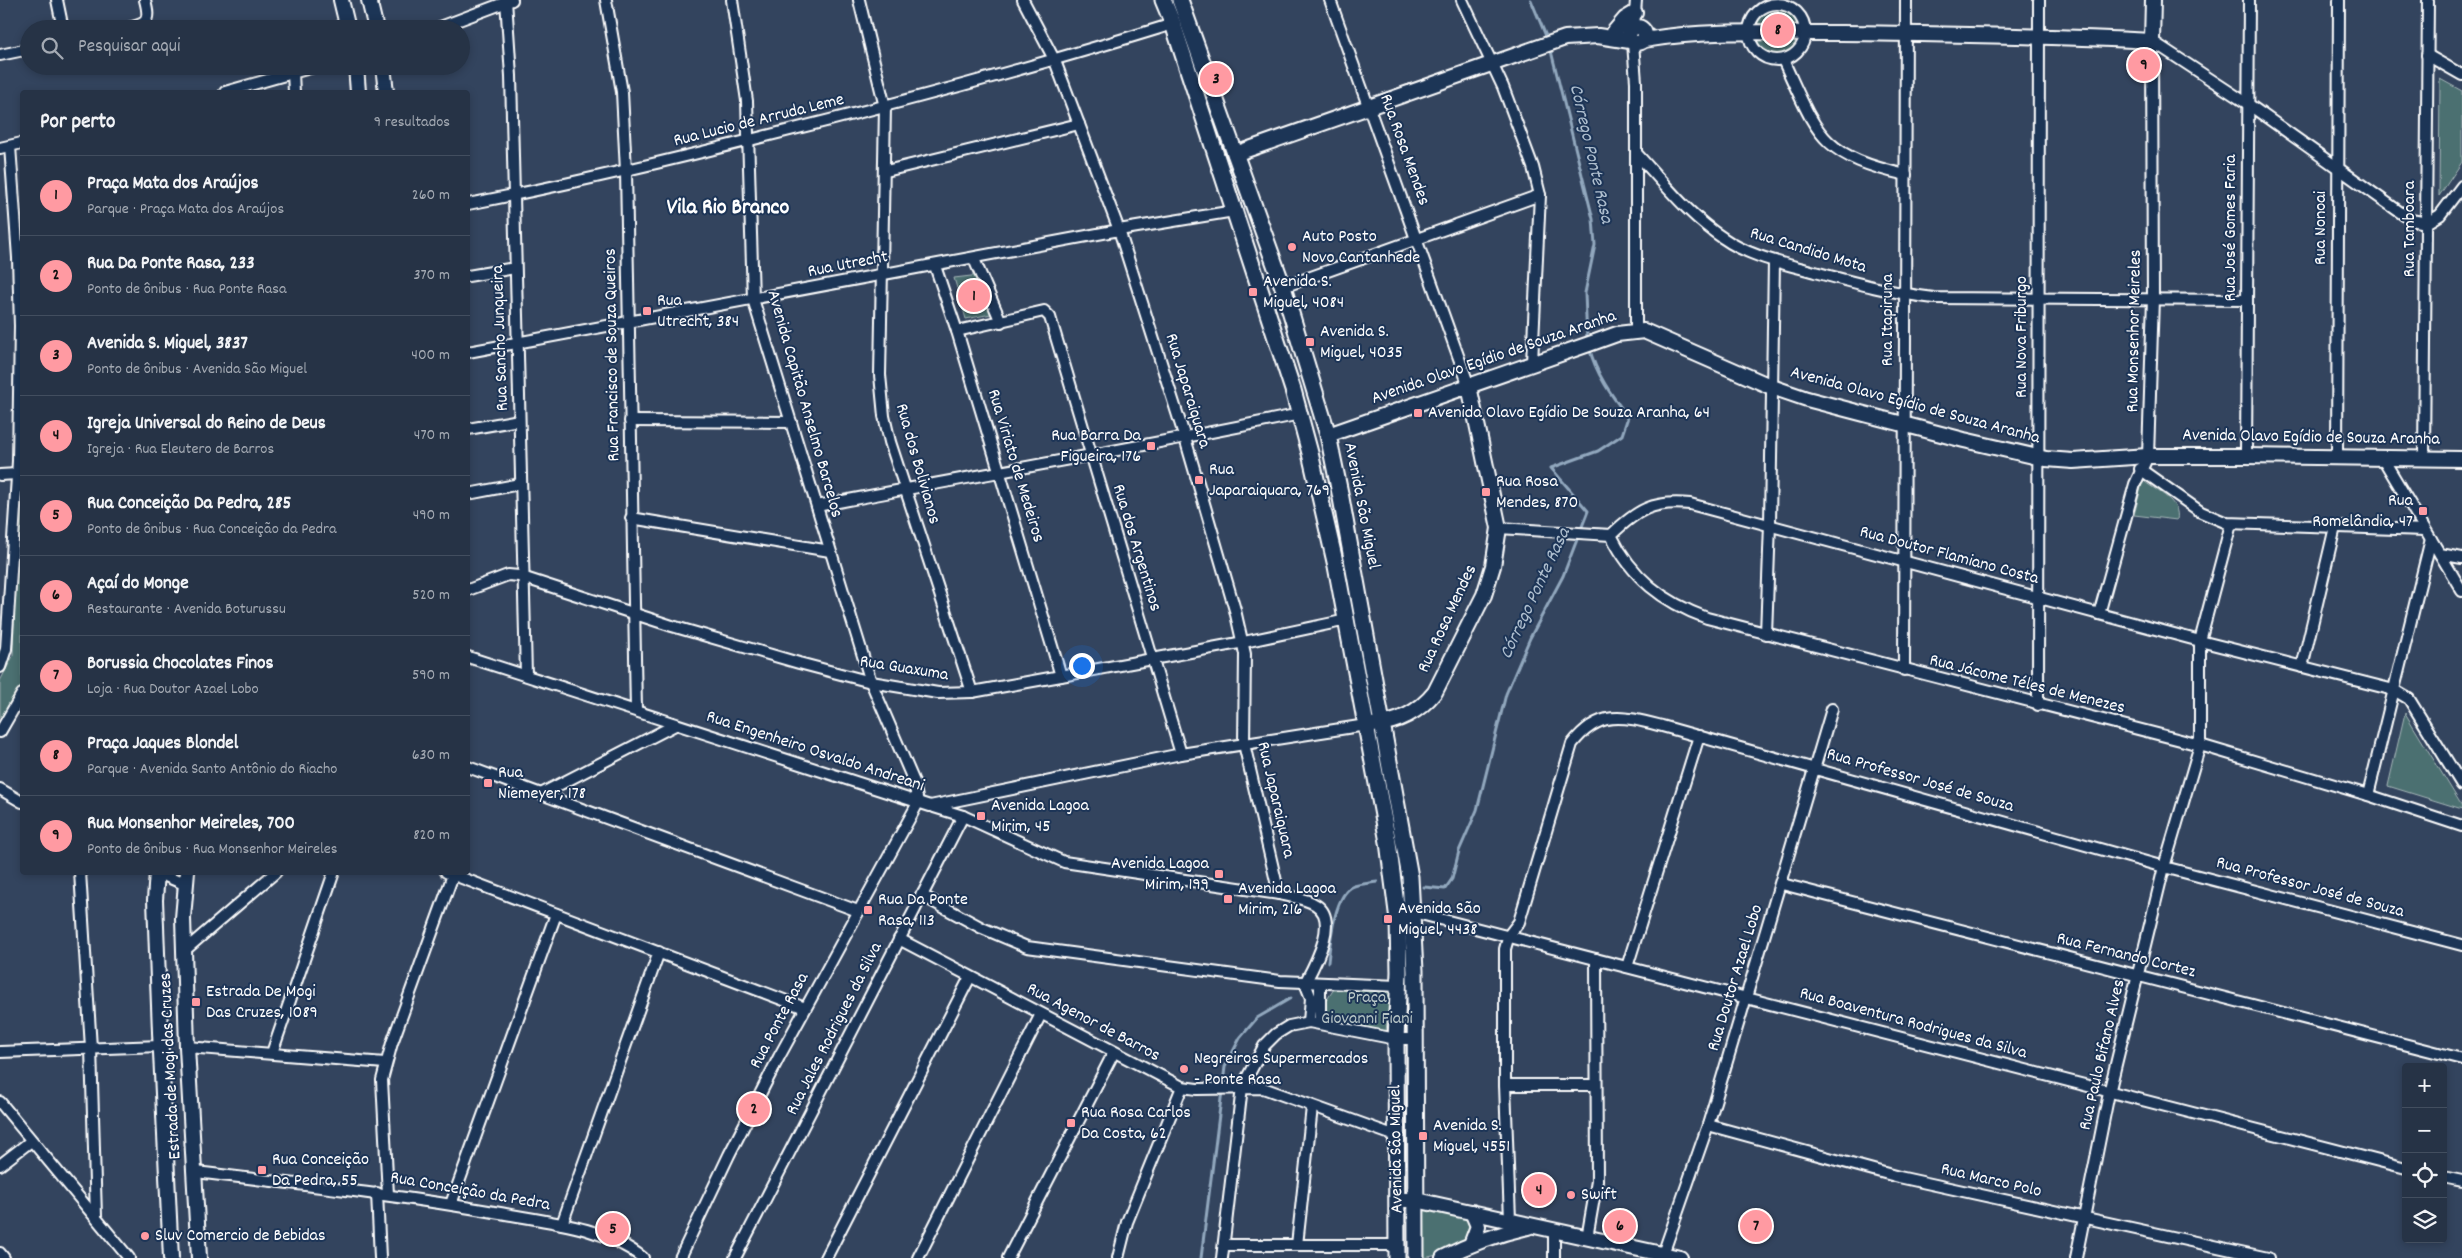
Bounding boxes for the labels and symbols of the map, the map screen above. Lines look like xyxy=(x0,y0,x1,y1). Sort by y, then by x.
pin: 8 xyxy=(1762,11,1794,49)
pin: 9 xyxy=(2128,46,2160,84)
pin: 3 xyxy=(1200,60,1232,98)
water label: Córrego Ponte Rasa xyxy=(1561,82,1619,227)
street label: Rua Lucio de Arruda Leme xyxy=(671,88,847,154)
street label: Rua Rosa Mendes xyxy=(1372,91,1436,209)
street label: Rua José Gomes Faria xyxy=(2219,154,2244,302)
street label: Rua Tamboara xyxy=(2398,180,2423,277)
street label: Rua Nonoai xyxy=(2309,191,2334,265)
district label: Vila Rio Branco xyxy=(667,193,789,224)
street label: Rua Candido Mota xyxy=(1747,221,1870,281)
place label: Auto Posto Novo Cantanhede xyxy=(1302,225,1420,271)
marker: Auto Posto Novo Cantanhede xyxy=(1286,241,1298,253)
street label: Rua Utrecht xyxy=(806,245,891,285)
street label: Rua Francisco de Souza Queiros xyxy=(599,248,627,462)
street label: Rua Monsenhor Meireles xyxy=(2121,249,2149,413)
street label: Rua Sancho Junqueira xyxy=(486,264,516,411)
place label: Avenida S. Miguel, 4084 xyxy=(1263,270,1344,316)
street label: Rua Itapiruna xyxy=(1876,273,1901,366)
street label: Rua Nova Friburgo xyxy=(2010,276,2035,398)
pin: 1 xyxy=(958,277,990,315)
marker: Avenida S. Miguel, 4084 xyxy=(1247,286,1259,298)
street label: Avenida Capitão Anselmo Barcelos xyxy=(760,287,848,521)
place label: Rua Utrecht, 384 xyxy=(657,289,739,335)
street label: Avenida Olavo Egídio de Souza Aranha xyxy=(1368,304,1620,412)
marker: Rua Utrecht, 384 xyxy=(641,305,653,317)
place label: Avenida S. Miguel, 4035 xyxy=(1320,320,1403,366)
street label: Rua Japaraiquara xyxy=(1158,331,1216,452)
marker: Avenida S. Miguel, 4035 xyxy=(1304,336,1316,348)
street label: Avenida Olavo Egídio de Souza Aranha xyxy=(1787,361,2043,452)
street label: Rua Viriato de Medeiros xyxy=(980,386,1050,546)
street label: Rua dos Bolivianos xyxy=(888,401,946,527)
place label: Avenida Olavo Egídio De Souza Aranha, 64 xyxy=(1428,401,1710,426)
marker: Avenida Olavo Egídio De Souza Aranha, 64 xyxy=(1412,407,1424,419)
street label: Avenida Olavo Egídio de Souza Aranha xyxy=(2182,423,2440,453)
place label: Rua Barra Da Figueira, 176 xyxy=(1051,424,1142,470)
marker: Rua Barra Da Figueira, 176 xyxy=(1145,440,1157,452)
street label: Avenida São Miguel xyxy=(1336,440,1386,572)
place label: Rua Japaraiquara, 769 xyxy=(1209,458,1330,504)
place label: Rua Rosa Mendes, 870 xyxy=(1496,470,1578,516)
marker: Rua Japaraiquara, 769 xyxy=(1193,474,1205,486)
street label: Rua dos Argentinos xyxy=(1105,481,1167,615)
marker: Rua Rosa Mendes, 870 xyxy=(1480,486,1492,498)
place label: Rua Romelândia, 47 xyxy=(2312,489,2414,535)
marker: Rua Romelândia, 47 xyxy=(2417,505,2429,517)
street label: Rua Doutor Flamiano Costa xyxy=(1857,520,2042,592)
water label: Córrego Ponte Rasa xyxy=(1494,523,1579,664)
street label: Rua Rosa Mendes xyxy=(1412,561,1484,677)
street label: Rua Jácome Téles de Menezes xyxy=(1927,649,2127,721)
street label: Rua Guaxuma xyxy=(858,650,951,688)
your location xyxy=(1069,653,1095,679)
street label: Rua Engenheiro Osvaldo Andreani xyxy=(703,705,927,799)
street label: Rua Japaraiquara xyxy=(1249,739,1301,861)
street label: Rua Professor José de Souza xyxy=(1823,742,2017,820)
place label: Rua Niemeyer, 178 xyxy=(498,761,586,807)
marker: Rua Niemeyer, 178 xyxy=(482,777,494,789)
place label: Avenida Lagoa Mirim, 45 xyxy=(991,794,1090,840)
marker: Avenida Lagoa Mirim, 45 xyxy=(975,810,987,822)
street label: Rua Professor José de Souza xyxy=(2213,851,2407,925)
place label: Avenida Lagoa Mirim, 199 xyxy=(1111,852,1210,898)
marker: Avenida Lagoa Mirim, 199 xyxy=(1213,868,1225,880)
place label: Avenida Lagoa Mirim, 216 xyxy=(1238,877,1337,923)
place label: Rua Da Ponte Rasa, 113 xyxy=(878,888,968,934)
marker: Avenida Lagoa Mirim, 216 xyxy=(1222,893,1234,905)
place label: Avenida São Miguel, 4438 xyxy=(1398,897,1481,943)
street label: Rua Doutor Azael Lobo xyxy=(1702,902,1770,1054)
marker: Rua Da Ponte Rasa, 113 xyxy=(862,904,874,916)
marker: Avenida São Miguel, 4438 xyxy=(1382,913,1394,925)
street label: Rua Fernando Cortez xyxy=(2054,927,2198,985)
street label: Rua Jales Rodrigues da Silva xyxy=(781,938,890,1120)
street label: Rua Ponte Rasa xyxy=(744,968,816,1073)
street label: Estrada de Mogi das Cruzes xyxy=(154,972,188,1160)
street label: Rua Agenor de Barros xyxy=(1022,977,1164,1069)
street label: Rua Paulo Bifano Alves xyxy=(2073,977,2133,1133)
place label: Estrada De Mogi Das Cruzes, 1089 xyxy=(206,980,318,1026)
street label: Rua Boaventura Rodrigues da Silva xyxy=(1797,982,2030,1067)
park label: Praça Giovanni Fiani xyxy=(1321,986,1413,1032)
marker: Estrada De Mogi Das Cruzes, 1089 xyxy=(190,996,202,1008)
place label: Negreiros Supermercados - Ponte Rasa xyxy=(1194,1047,1368,1093)
marker: Negreiros Supermercados - Ponte Rasa xyxy=(1178,1063,1190,1075)
street label: Avenida São Miguel xyxy=(1383,1084,1411,1214)
pin: 2 xyxy=(738,1090,770,1128)
place label: Rua Rosa Carlos Da Costa, 62 xyxy=(1081,1101,1191,1147)
place label: Avenida S. Miguel, 4551 xyxy=(1433,1114,1510,1160)
marker: Rua Rosa Carlos Da Costa, 62 xyxy=(1065,1117,1077,1129)
marker: Avenida S. Miguel, 4551 xyxy=(1417,1130,1429,1142)
place label: Rua Conceição Da Pedra, 55 xyxy=(272,1148,369,1194)
street label: Rua Marco Polo xyxy=(1938,1157,2044,1205)
marker: Rua Conceição Da Pedra, 55 xyxy=(256,1164,268,1176)
street label: Rua Conceição da Pedra xyxy=(388,1166,552,1218)
pin: 4 xyxy=(1523,1171,1555,1209)
place label: Swift xyxy=(1581,1183,1617,1208)
marker: Swift xyxy=(1565,1189,1577,1201)
pin: 6 xyxy=(1604,1207,1636,1245)
pin: 7 xyxy=(1740,1207,1772,1245)
pin: 5 xyxy=(597,1210,629,1248)
place label: Sluv Comercio de Bebidas xyxy=(155,1224,326,1249)
marker: Sluv Comercio de Bebidas xyxy=(139,1230,151,1242)

